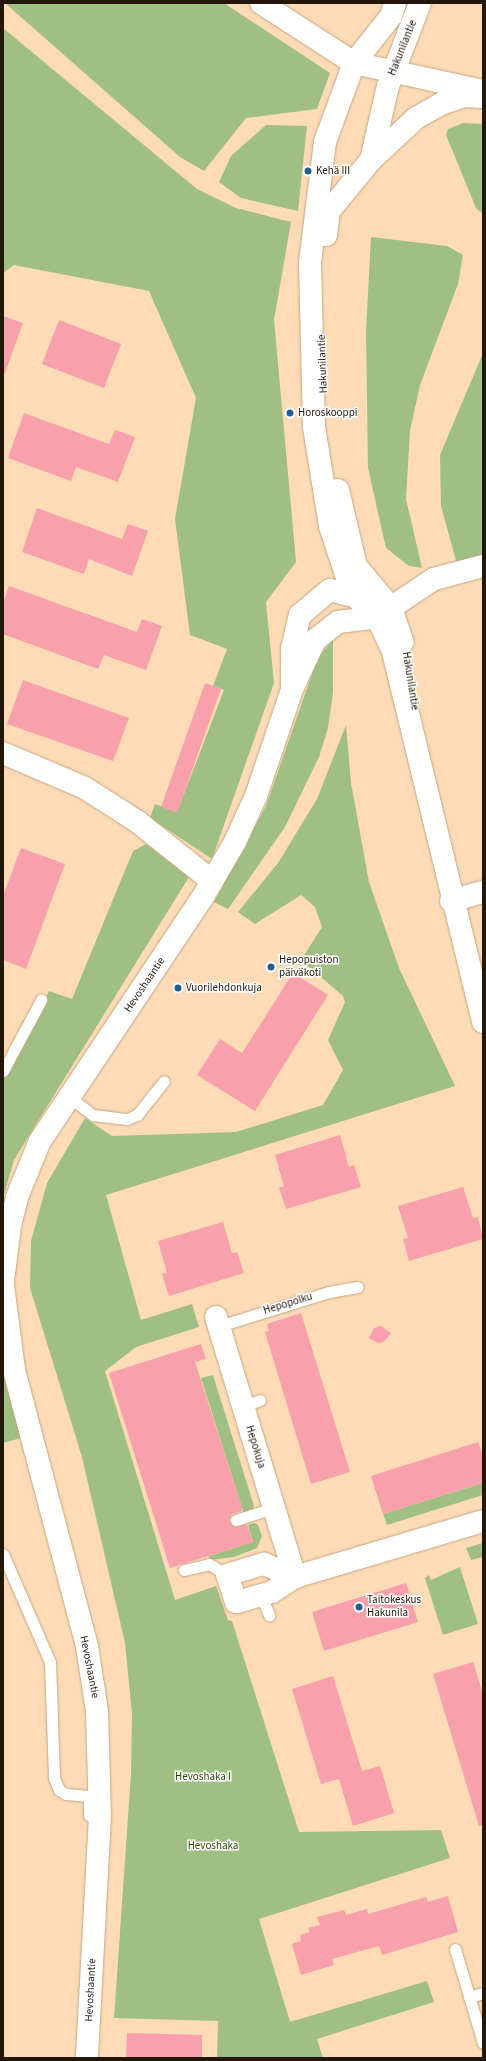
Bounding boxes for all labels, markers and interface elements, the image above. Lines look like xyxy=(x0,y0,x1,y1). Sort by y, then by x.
street label: Hakunilantie xyxy=(386,18,420,78)
place label: Kehä III xyxy=(316,164,350,178)
marker: Kehä III xyxy=(303,166,313,176)
street label: Hakunilantie xyxy=(315,334,331,394)
place label: Horoskooppi xyxy=(298,406,357,420)
marker: Horoskooppi xyxy=(285,408,295,418)
street label: Hakunilantie xyxy=(399,651,421,711)
place label: Hepopuiston päiväkoti xyxy=(279,954,338,980)
street label: Hevoshaantie xyxy=(122,955,168,1015)
marker: Hepopuiston päiväkoti xyxy=(266,962,276,972)
place label: Vuorilehdonkuja xyxy=(186,981,262,995)
marker: Vuorilehdonkuja xyxy=(173,983,183,993)
street label: Hepopolku xyxy=(262,1290,314,1318)
street label: Hepokuja xyxy=(242,1424,268,1470)
place label: Taitokeskus Hakunila xyxy=(367,1594,421,1620)
marker: Taitokeskus Hakunila xyxy=(354,1602,364,1612)
street label: Hevoshaantie xyxy=(76,1635,102,1699)
park label: Hevoshaka I xyxy=(175,1770,231,1784)
park label: Hevoshaka xyxy=(188,1839,238,1853)
street label: Hevoshaantie xyxy=(83,1958,99,2022)

